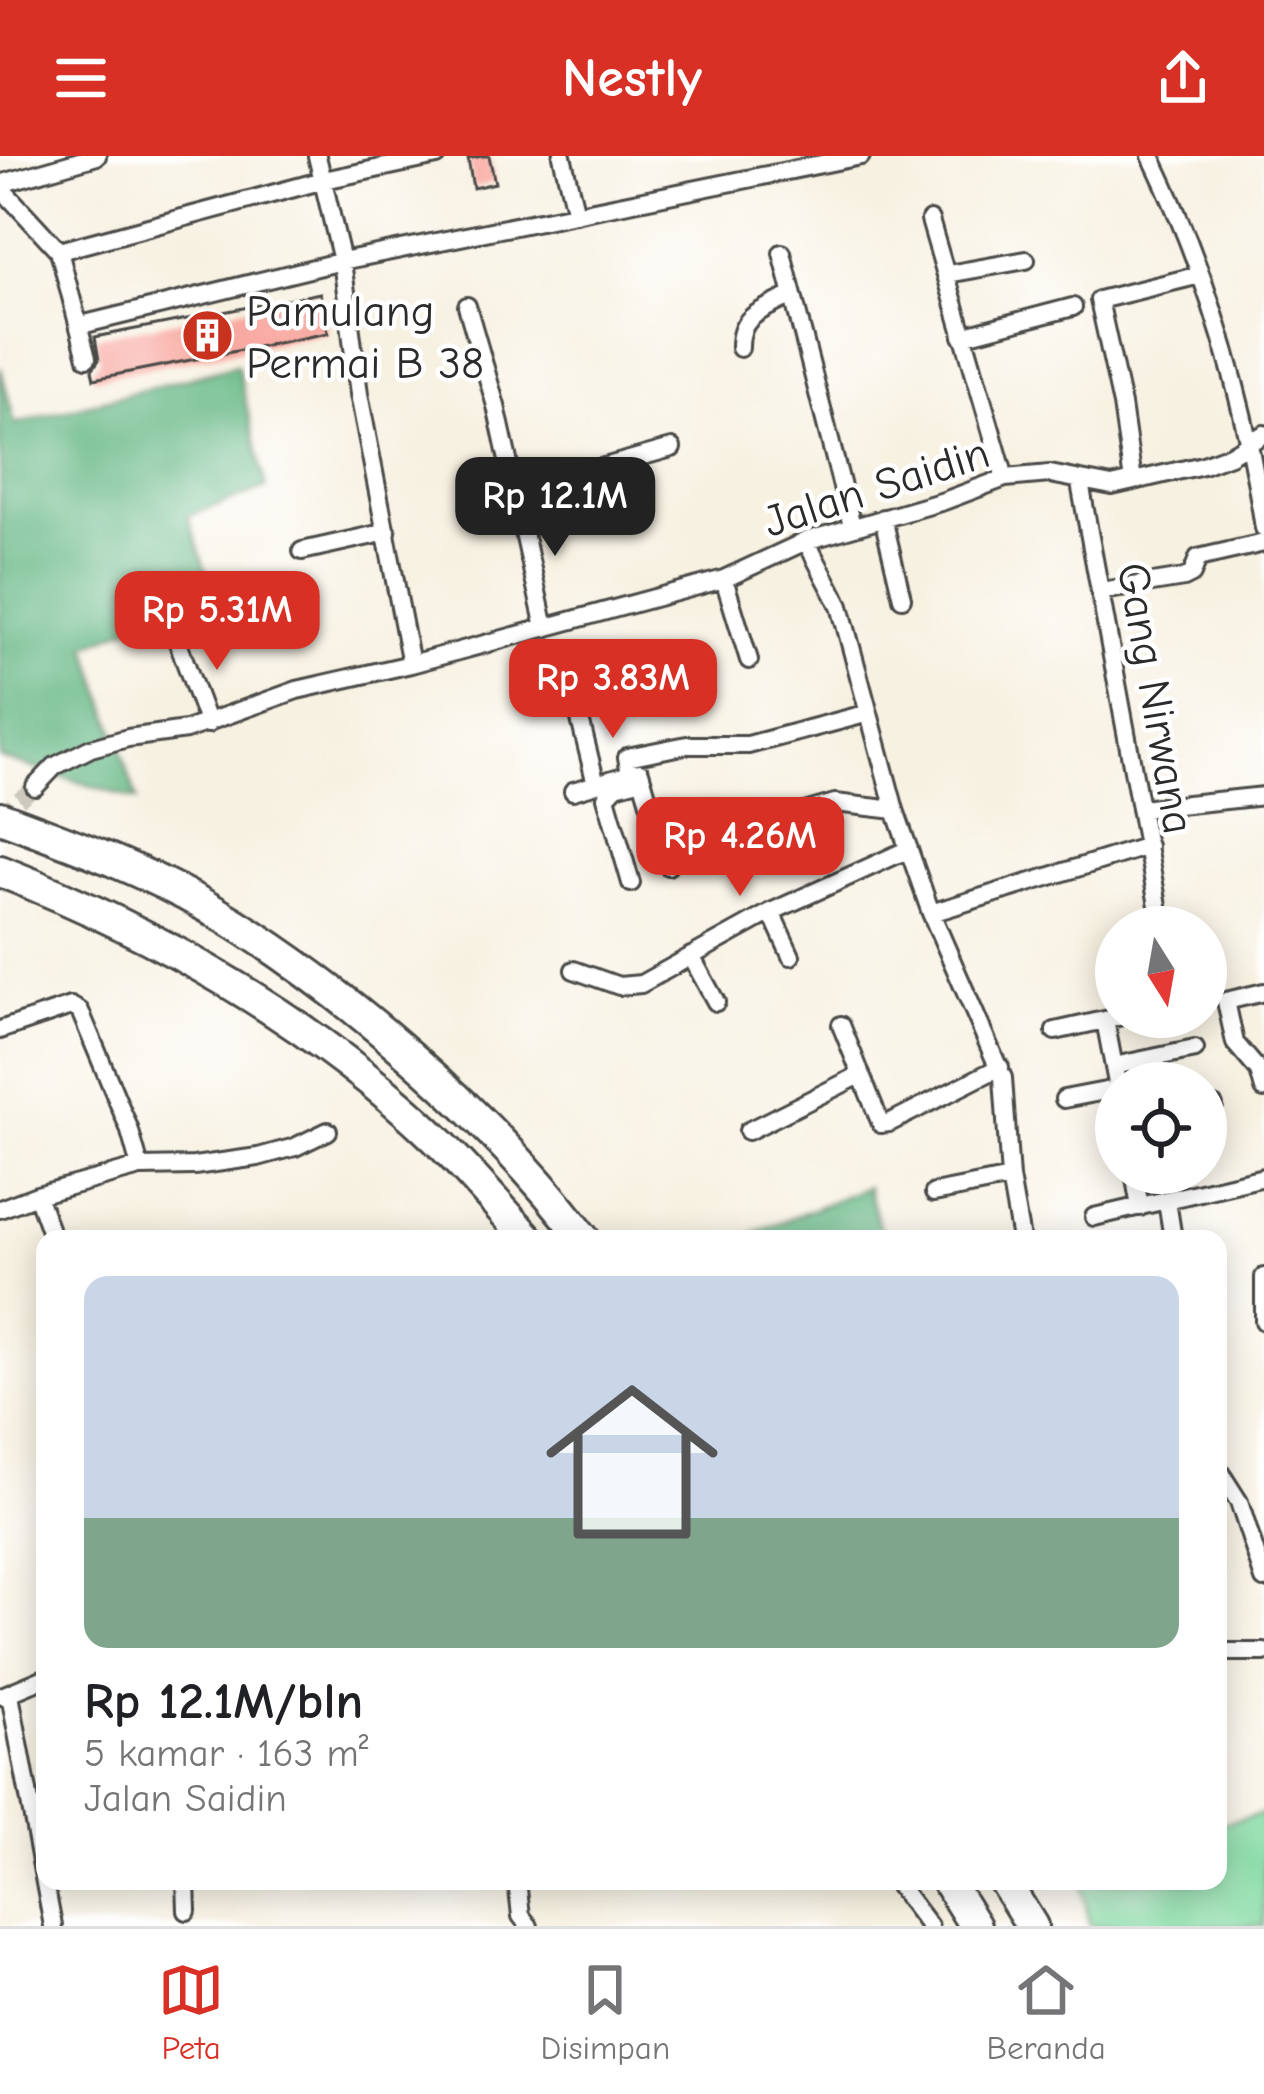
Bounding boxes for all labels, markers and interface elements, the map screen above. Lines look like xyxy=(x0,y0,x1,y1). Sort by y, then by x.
icon: menu xyxy=(48,45,114,111)
icon: share xyxy=(1150,45,1216,111)
text: Nestly xyxy=(562,47,702,110)
place label: Pamulang Permai B 38 xyxy=(246,285,484,389)
building icon: Pamulang Permai B 38 xyxy=(179,308,235,364)
street label: Jalan Saidin xyxy=(757,426,996,548)
pin: Rp 12.1M xyxy=(431,457,679,559)
text: Rp 12.1M xyxy=(482,473,628,518)
street label: Gang Nirwana xyxy=(1107,559,1205,838)
pin: Rp 5.31M xyxy=(93,571,341,673)
text: Rp 5.31M xyxy=(142,587,292,632)
pin: Rp 3.83M xyxy=(489,639,737,741)
text: Rp 3.83M xyxy=(536,655,690,700)
pin: Rp 4.26M xyxy=(616,797,864,899)
text: Rp 4.26M xyxy=(663,813,817,858)
north arrow xyxy=(1095,906,1227,1038)
map controls xyxy=(1095,906,1227,1194)
button: locate xyxy=(1095,1062,1227,1194)
icon: home xyxy=(524,1354,740,1570)
text: Rp 12.1M/bln xyxy=(84,1672,363,1731)
text: 5 kamar · 163 m² xyxy=(84,1731,368,1776)
text: Jalan Saidin xyxy=(84,1776,287,1821)
tab: Peta xyxy=(158,1957,224,2067)
tab: Disimpan xyxy=(541,1957,670,2067)
tab: Beranda xyxy=(987,1957,1106,2067)

